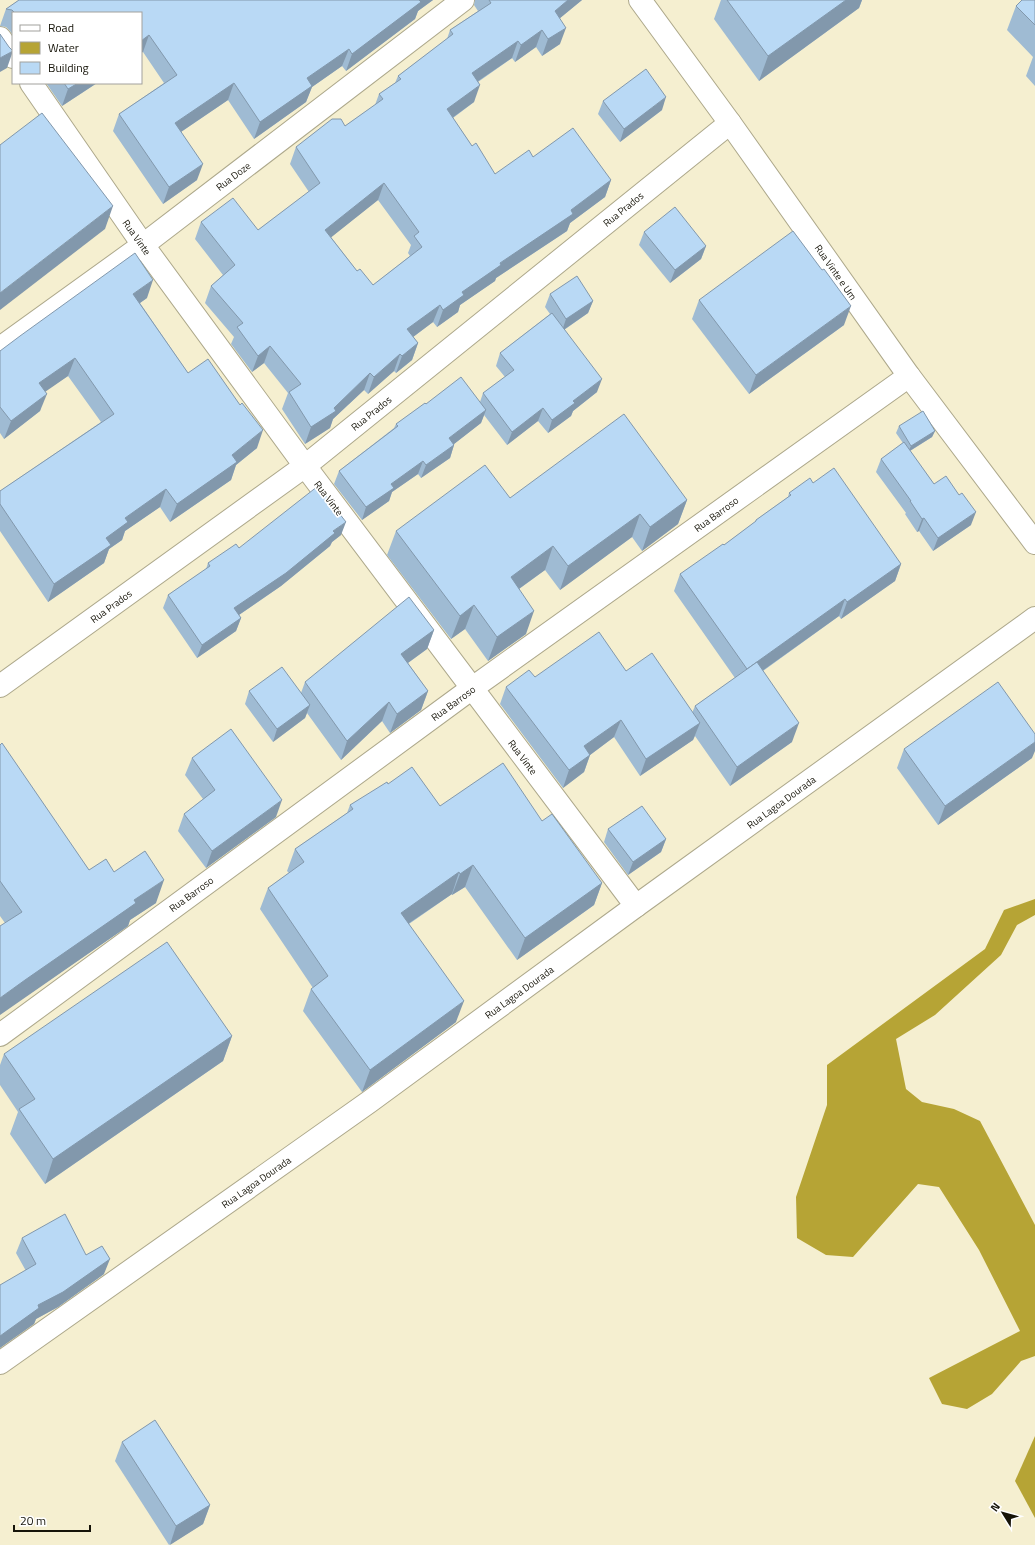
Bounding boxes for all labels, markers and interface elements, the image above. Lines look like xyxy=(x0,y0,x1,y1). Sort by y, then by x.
legend xyxy=(12,12,142,84)
text: Road xyxy=(48,18,74,37)
text: Water xyxy=(48,38,79,57)
text: Building xyxy=(48,58,89,77)
street label: Rua Doze xyxy=(213,158,254,194)
street label: Rua Prados xyxy=(600,188,647,230)
street label: Rua Vinte xyxy=(119,216,154,258)
street label: Rua Vinte e Um xyxy=(811,241,860,303)
street label: Rua Prados xyxy=(348,392,395,434)
street label: Rua Vinte xyxy=(310,478,347,519)
street label: Rua Barroso xyxy=(691,493,742,536)
street label: Rua Prados xyxy=(87,586,136,627)
street label: Rua Barroso xyxy=(428,682,479,725)
street label: Rua Vinte xyxy=(504,737,541,778)
street label: Rua Lagoa Dourada xyxy=(744,772,819,833)
street label: Rua Barroso xyxy=(166,873,217,916)
street label: Rua Lagoa Dourada xyxy=(482,962,557,1023)
street label: Rua Lagoa Dourada xyxy=(218,1153,294,1212)
north arrow xyxy=(983,1493,1023,1533)
text: N xyxy=(986,1499,1004,1515)
scale bar xyxy=(14,1507,90,1533)
text: 20 m xyxy=(20,1511,46,1530)

